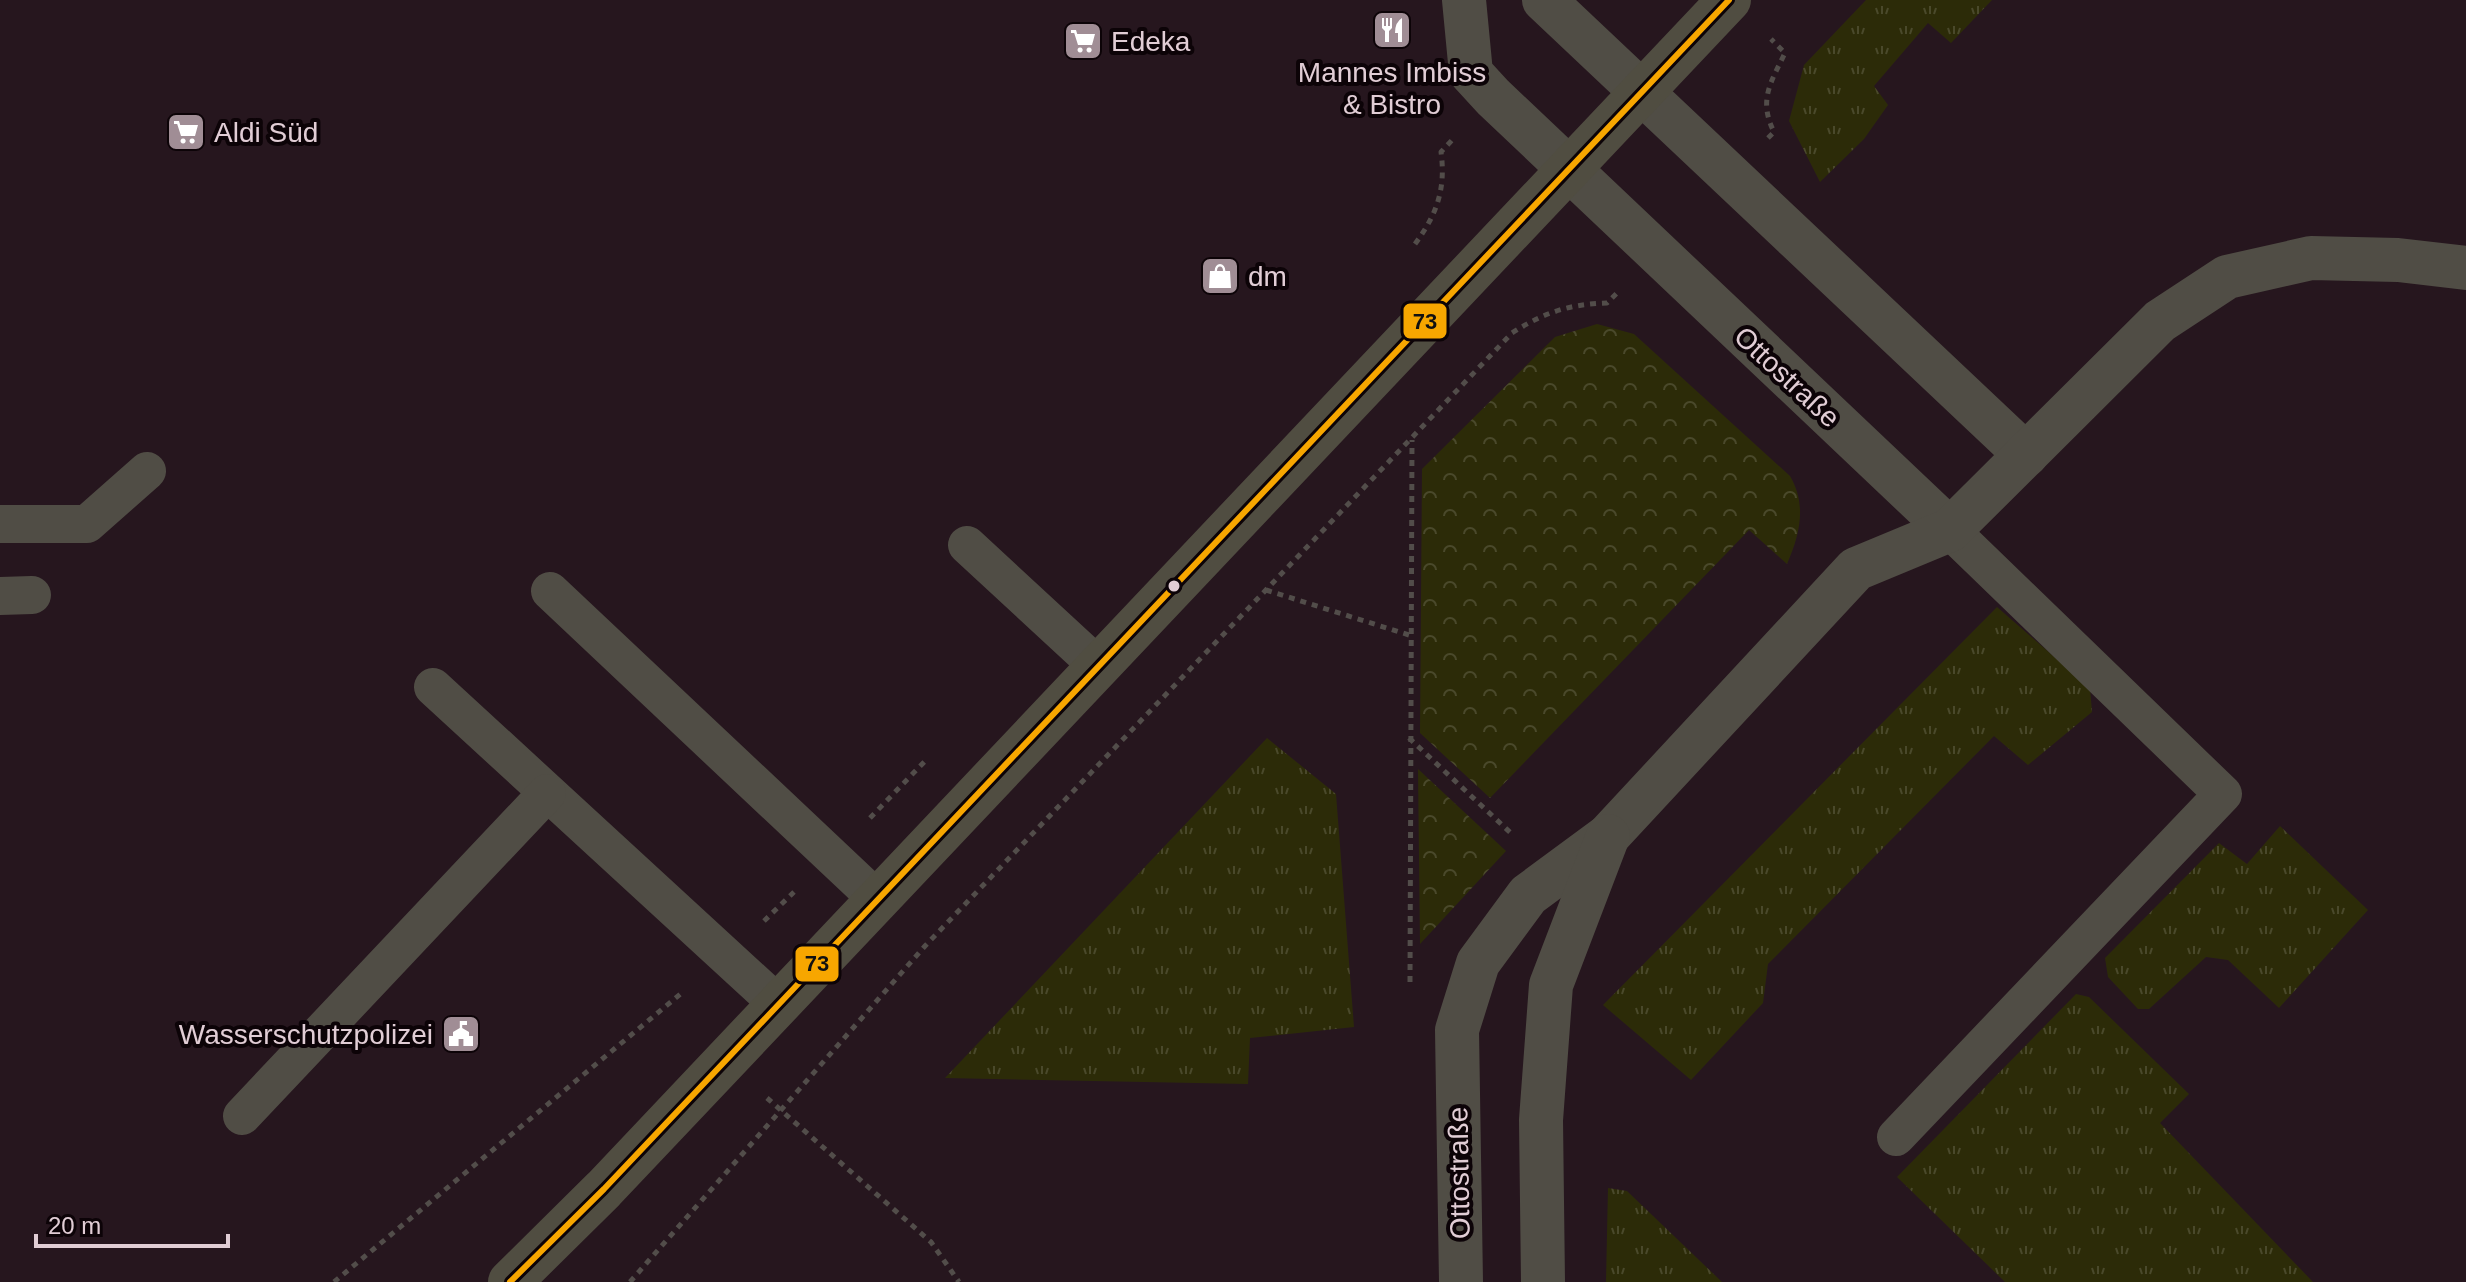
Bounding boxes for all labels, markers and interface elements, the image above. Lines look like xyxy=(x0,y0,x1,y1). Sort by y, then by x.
restaurant icon: Mannes Imbiss & Bistro xyxy=(1371,9,1413,51)
supermarket icon: Edeka xyxy=(1062,20,1104,62)
place label: Edeka xyxy=(1111,26,1191,57)
place label: Mannes Imbiss & Bistro xyxy=(1298,57,1486,120)
supermarket icon: Aldi Süd xyxy=(165,111,207,153)
place label: Aldi Süd xyxy=(214,117,318,148)
shop icon: dm xyxy=(1199,255,1241,297)
place label: dm xyxy=(1248,261,1287,292)
line badge: 73 xyxy=(1402,302,1448,340)
text: 73 xyxy=(1413,309,1437,334)
street label: Ottostraße xyxy=(1728,321,1846,433)
unlabelled marker xyxy=(1166,578,1182,594)
line badge: 73 xyxy=(794,945,840,983)
text: 73 xyxy=(805,951,829,976)
public building icon: Wasserschutzpolizei xyxy=(440,1013,482,1055)
place label: Wasserschutzpolizei xyxy=(179,1019,433,1050)
street label: Ottostraße xyxy=(1442,1107,1476,1239)
scale bar xyxy=(36,1198,228,1248)
text: 20 m xyxy=(48,1212,101,1239)

